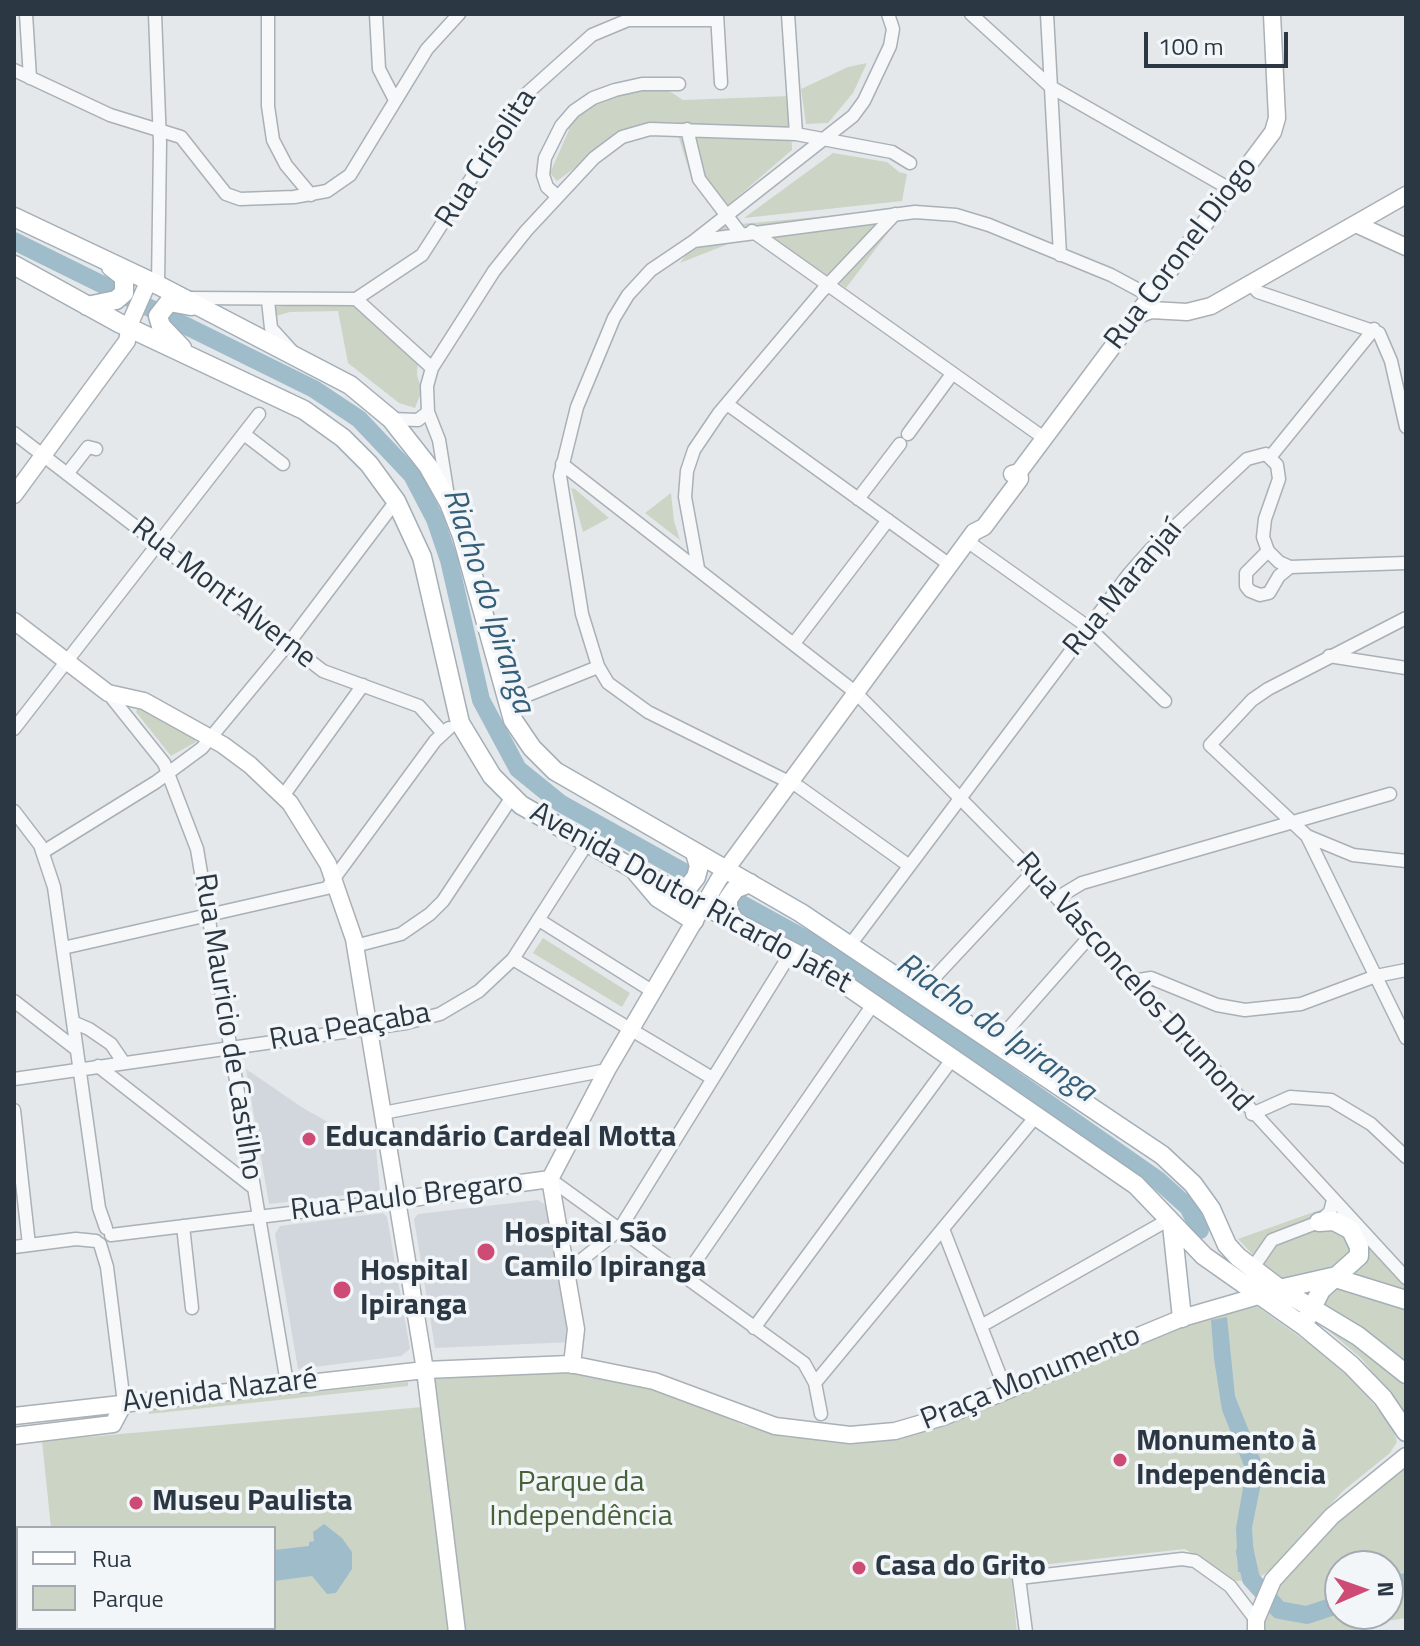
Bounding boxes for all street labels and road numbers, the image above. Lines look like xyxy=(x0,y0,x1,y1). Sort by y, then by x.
street label: Rua Crisolita xyxy=(429,83,545,235)
street label: Rua Coronel Diogo xyxy=(1098,151,1266,357)
street label: Rua Mont'Alverne xyxy=(124,511,322,677)
street label: Rua Maranjaí xyxy=(1057,514,1191,664)
street label: Avenida Doutor Ricardo Jafet xyxy=(523,796,857,1002)
street label: Rua Vasconcelos Drumond xyxy=(1007,846,1259,1120)
street label: Rua Mauricio de Castilho xyxy=(185,871,269,1183)
street label: Rua Peaçaba xyxy=(267,996,433,1060)
street label: Rua Paulo Bregaro xyxy=(289,1166,525,1230)
street label: Praça Monumento xyxy=(916,1319,1146,1439)
street label: Avenida Nazaré xyxy=(121,1362,319,1422)

